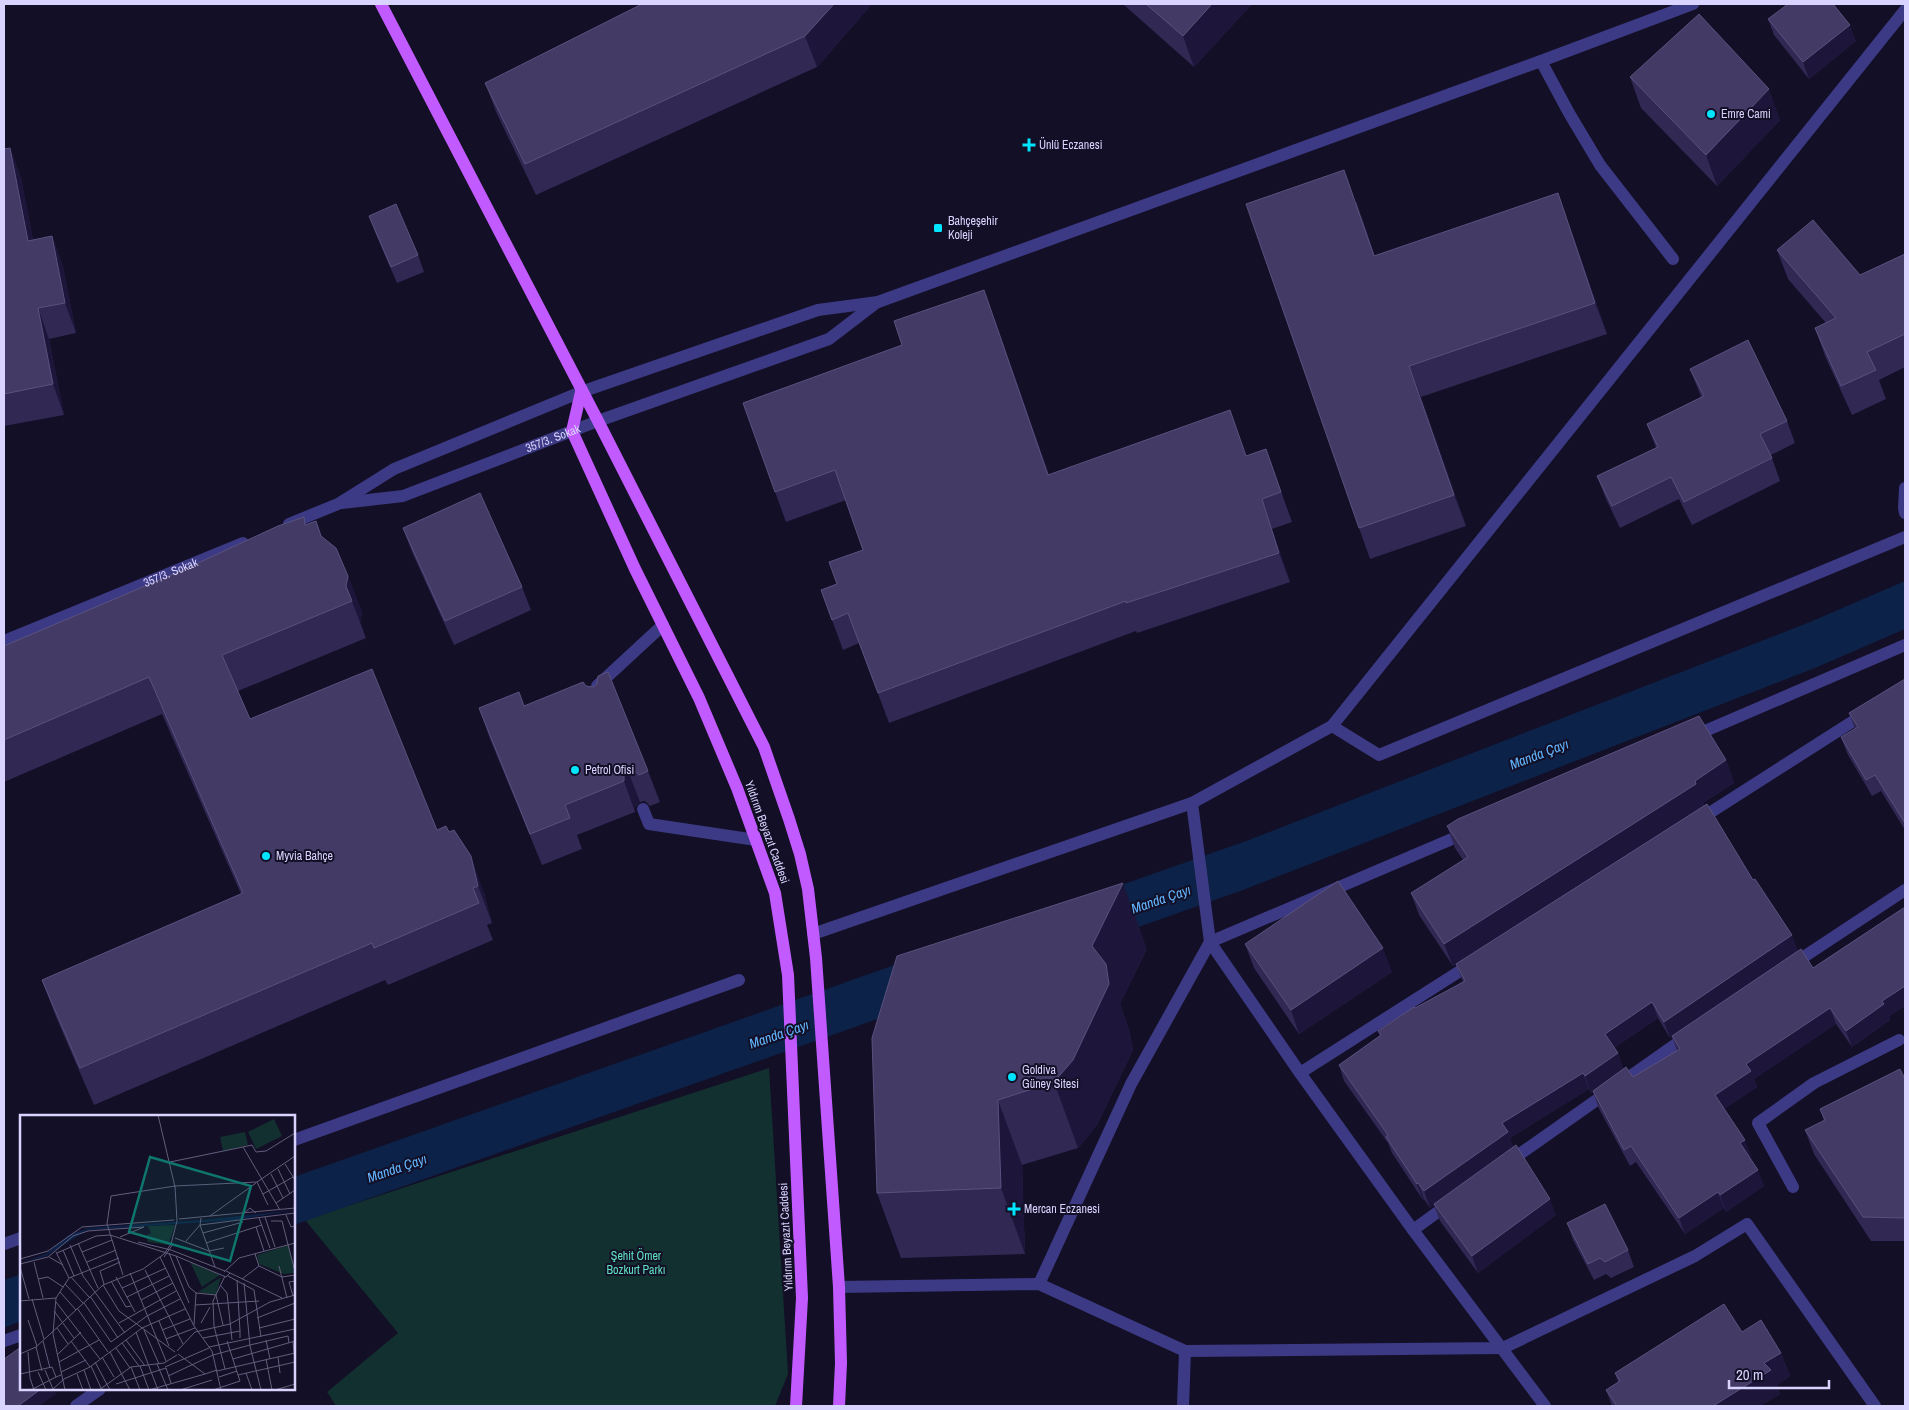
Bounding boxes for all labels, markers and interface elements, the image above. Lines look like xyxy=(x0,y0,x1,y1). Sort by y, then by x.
place label: Emre Cami xyxy=(1721,106,1771,122)
marker: Emre Cami xyxy=(1705,108,1717,120)
place label: Ünlü Eczanesi xyxy=(1039,136,1102,153)
marker: Ünlü Eczanesi xyxy=(1023,139,1035,151)
place label: Bahçeşehir Koleji xyxy=(948,213,999,243)
marker: Bahçeşehir Koleji xyxy=(932,222,944,234)
street label: 357/3. Sokak xyxy=(523,421,583,456)
street label: 357/3. Sokak xyxy=(141,554,200,591)
water label: Manda Çayı xyxy=(1507,735,1571,773)
place label: Petrol Ofisi xyxy=(585,762,634,778)
marker: Petrol Ofisi xyxy=(569,764,581,776)
street label: Yıldırım Beyazıt Caddesi xyxy=(741,778,793,886)
place label: Myvia Bahçe xyxy=(276,848,333,864)
marker: Myvia Bahçe xyxy=(260,850,272,862)
water label: Manda Çayı xyxy=(1129,880,1193,918)
water label: Manda Çayı xyxy=(747,1015,811,1053)
place label: Goldiva Güney Sitesi xyxy=(1022,1062,1079,1092)
marker: Goldiva Güney Sitesi xyxy=(1006,1071,1018,1083)
inset map xyxy=(20,1115,295,1390)
water label: Manda Çayı xyxy=(365,1149,429,1187)
street label: Yıldırım Beyazıt Caddesi xyxy=(775,1182,797,1292)
place label: Mercan Eczanesi xyxy=(1024,1201,1100,1217)
marker: Mercan Eczanesi xyxy=(1008,1203,1020,1215)
park label: Şehit Ömer Bozkurt Parkı xyxy=(606,1247,666,1278)
scale bar xyxy=(1729,1358,1829,1390)
text: 20 m xyxy=(1736,1364,1763,1385)

